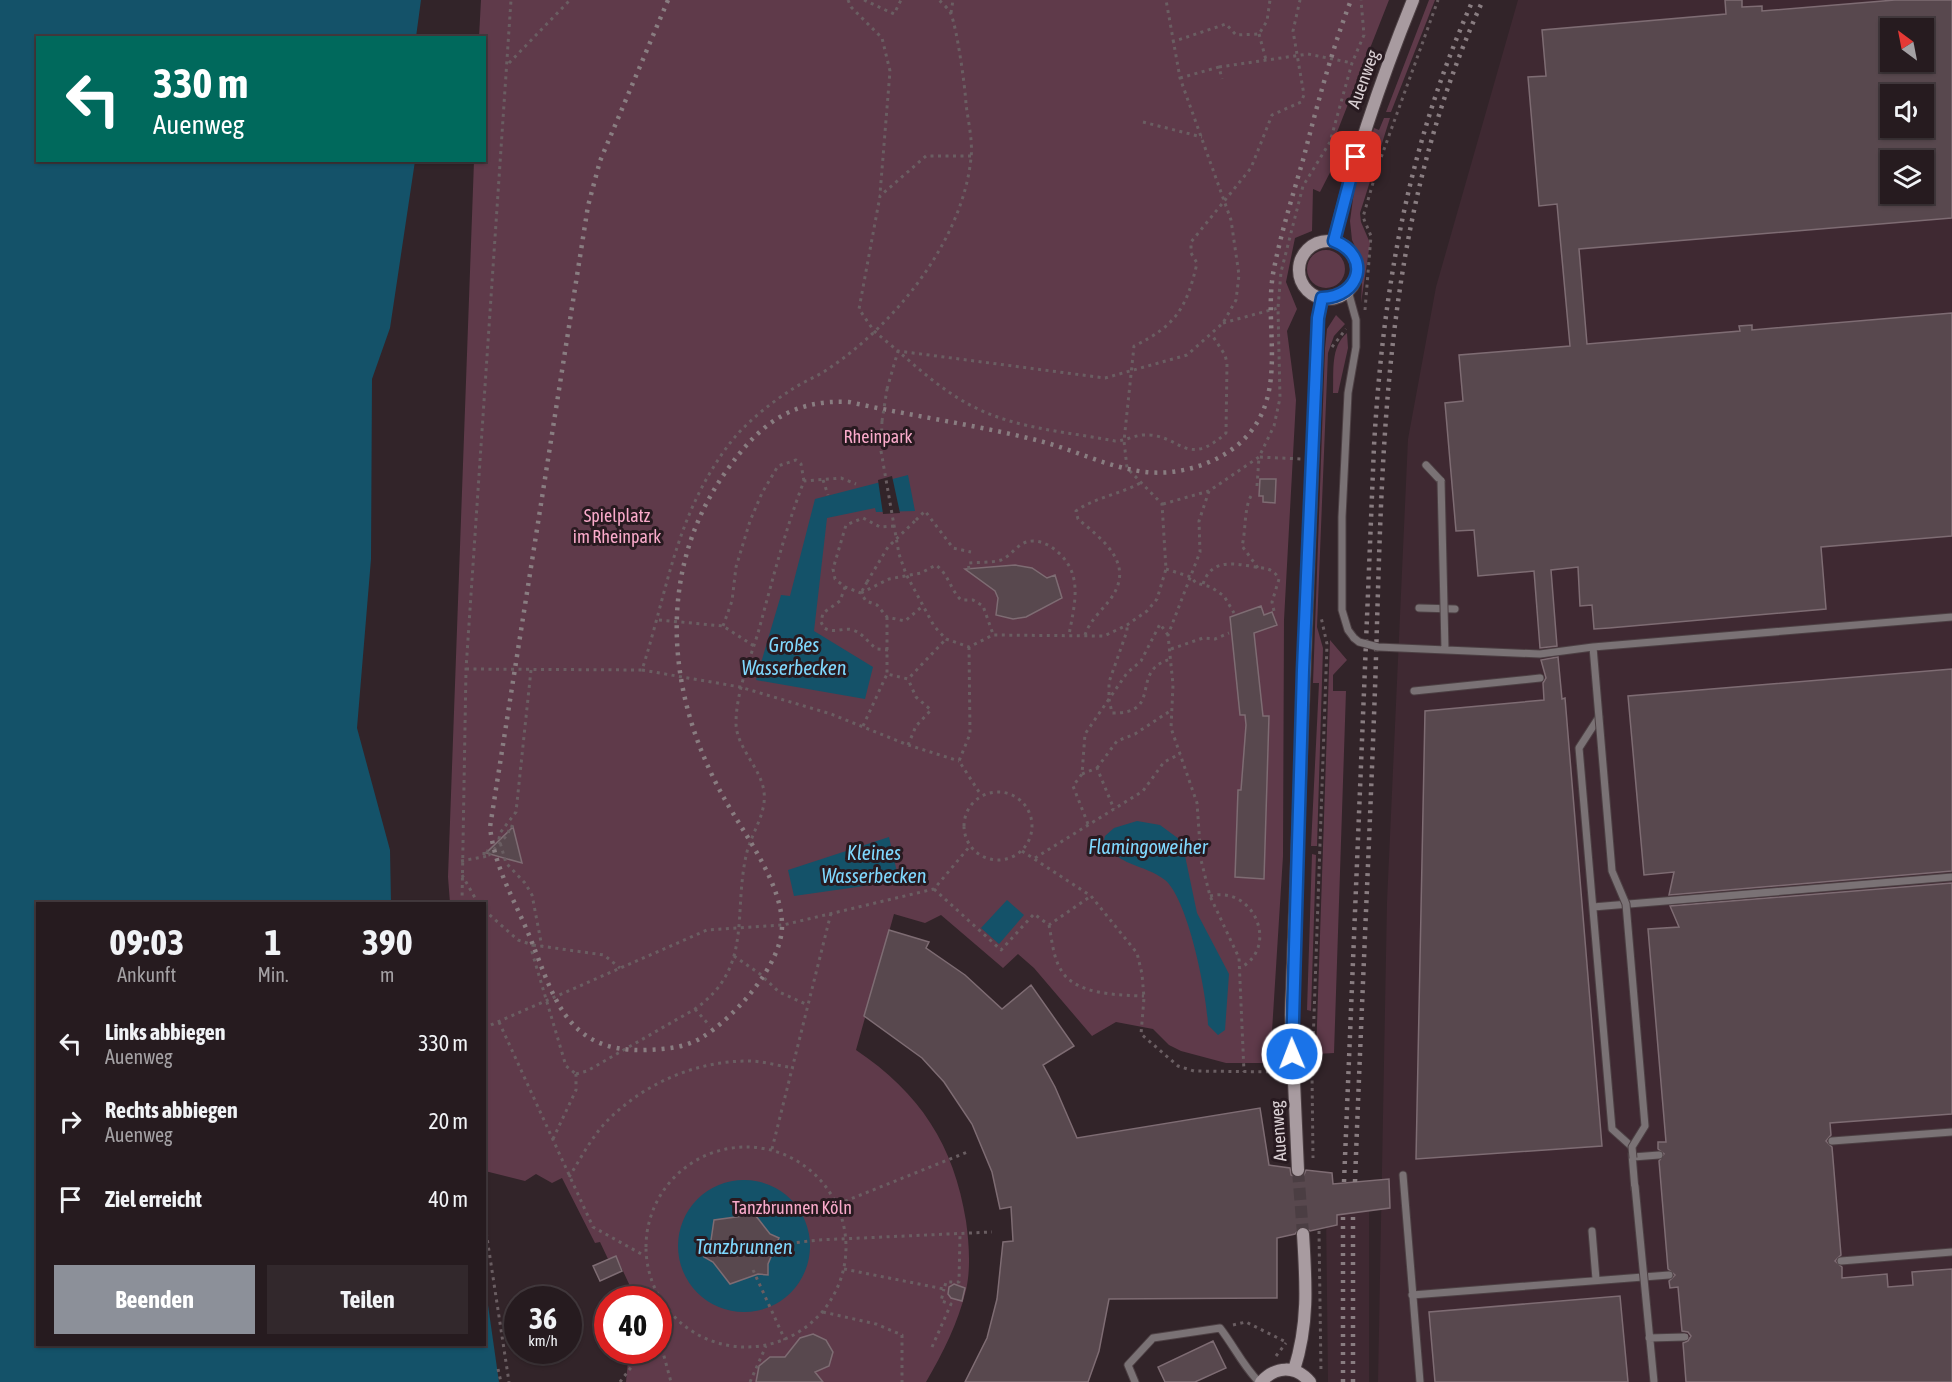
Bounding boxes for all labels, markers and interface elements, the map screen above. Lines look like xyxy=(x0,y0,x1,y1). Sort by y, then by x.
north arrow xyxy=(1880,18,1934,72)
map controls xyxy=(1880,18,1934,204)
street label: Auenweg xyxy=(1343,47,1383,111)
text: 330 m xyxy=(153,59,248,107)
icon: left xyxy=(54,60,132,138)
button: sound xyxy=(1880,84,1934,138)
text: Auenweg xyxy=(153,109,244,140)
pin xyxy=(1330,131,1381,182)
icon: arrive xyxy=(1339,140,1372,173)
button: layers xyxy=(1880,150,1934,204)
park label: Rheinpark xyxy=(844,426,913,447)
park label: Spielplatz im Rheinpark xyxy=(573,505,661,547)
water label: Großes Wasserbecken xyxy=(741,633,847,679)
water label: Flamingoweiher xyxy=(1088,835,1209,858)
water label: Kleines Wasserbecken xyxy=(821,841,927,887)
text: 09:03 xyxy=(109,921,184,963)
text: 1 xyxy=(265,921,281,963)
text: 390 xyxy=(362,921,413,963)
text: Ankunft xyxy=(117,963,176,986)
text: Min. xyxy=(257,963,289,986)
text: m xyxy=(380,963,395,986)
text: Links abbiegen xyxy=(105,1019,226,1045)
position arrow xyxy=(1260,1022,1324,1086)
icon: left xyxy=(54,1027,87,1060)
text: 330 m xyxy=(418,1030,468,1056)
text: Auenweg xyxy=(105,1045,173,1068)
text: Rechts abbiegen xyxy=(105,1097,238,1123)
street label: Auenweg xyxy=(1265,1100,1291,1162)
icon: right xyxy=(54,1105,87,1138)
text: 20 m xyxy=(428,1108,468,1134)
text: Auenweg xyxy=(105,1123,173,1146)
icon: arrive xyxy=(54,1183,87,1216)
text: Ziel erreicht xyxy=(105,1186,202,1212)
text: 40 m xyxy=(428,1186,468,1212)
park label: Tanzbrunnen Köln xyxy=(732,1197,852,1218)
water label: Tanzbrunnen xyxy=(696,1235,793,1258)
button: Beenden xyxy=(54,1265,255,1334)
button: Teilen xyxy=(267,1265,468,1334)
speed limit sign: 40 xyxy=(594,1286,672,1364)
text: 36 xyxy=(529,1301,557,1335)
text: km/h xyxy=(528,1332,558,1349)

